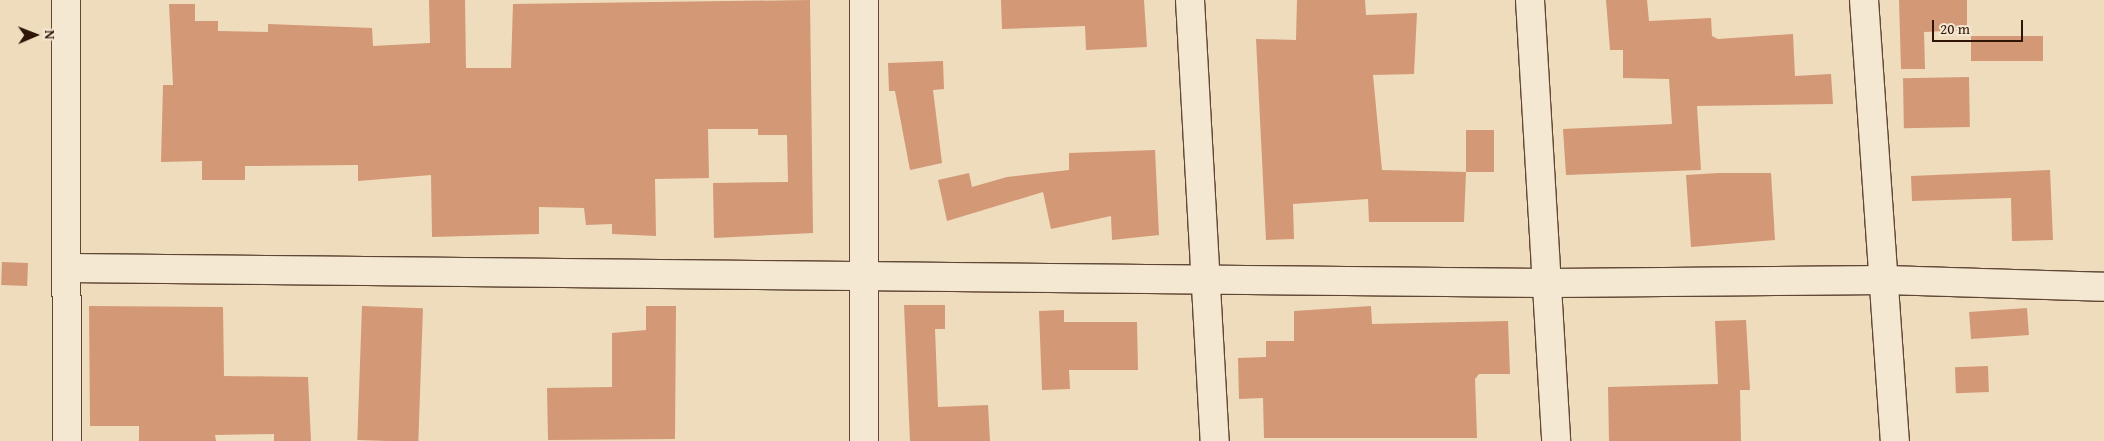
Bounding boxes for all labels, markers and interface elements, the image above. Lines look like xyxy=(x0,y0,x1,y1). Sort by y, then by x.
north arrow xyxy=(10,10,60,60)
scale bar xyxy=(1934,10,2025,42)
text: 20 m xyxy=(1940,18,1970,39)
text: N xyxy=(40,30,60,40)

